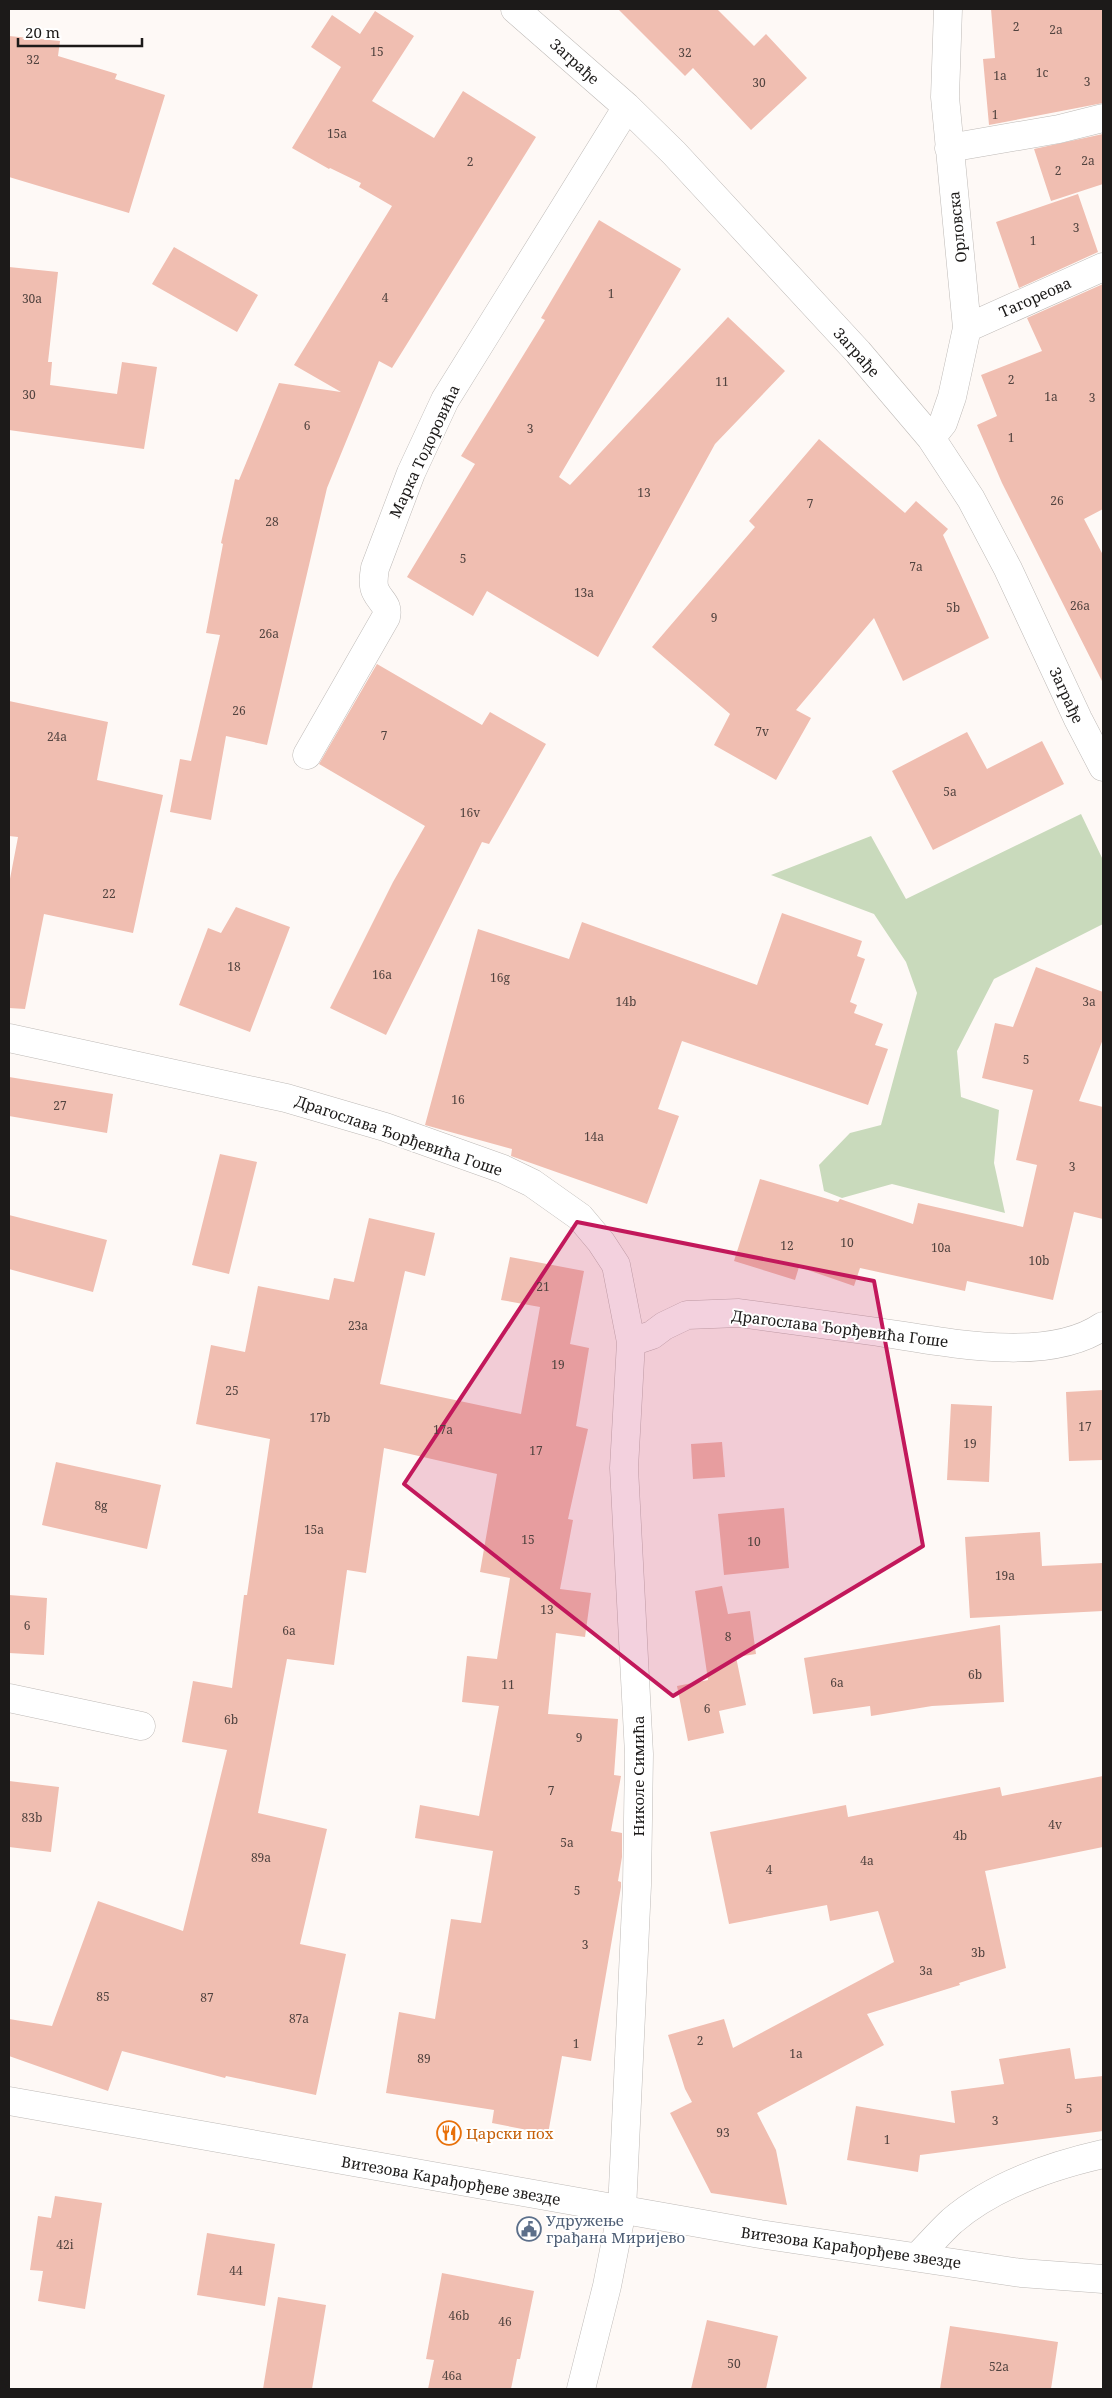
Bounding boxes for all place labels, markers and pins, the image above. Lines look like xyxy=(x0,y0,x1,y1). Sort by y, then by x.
restaurant icon: Царски пох xyxy=(436,2120,462,2146)
place label: Царски пох xyxy=(466,2123,554,2143)
place label: Удружење грађана Миријево xyxy=(546,2210,685,2247)
public building icon: Удружење грађана Миријево xyxy=(516,2216,542,2242)

